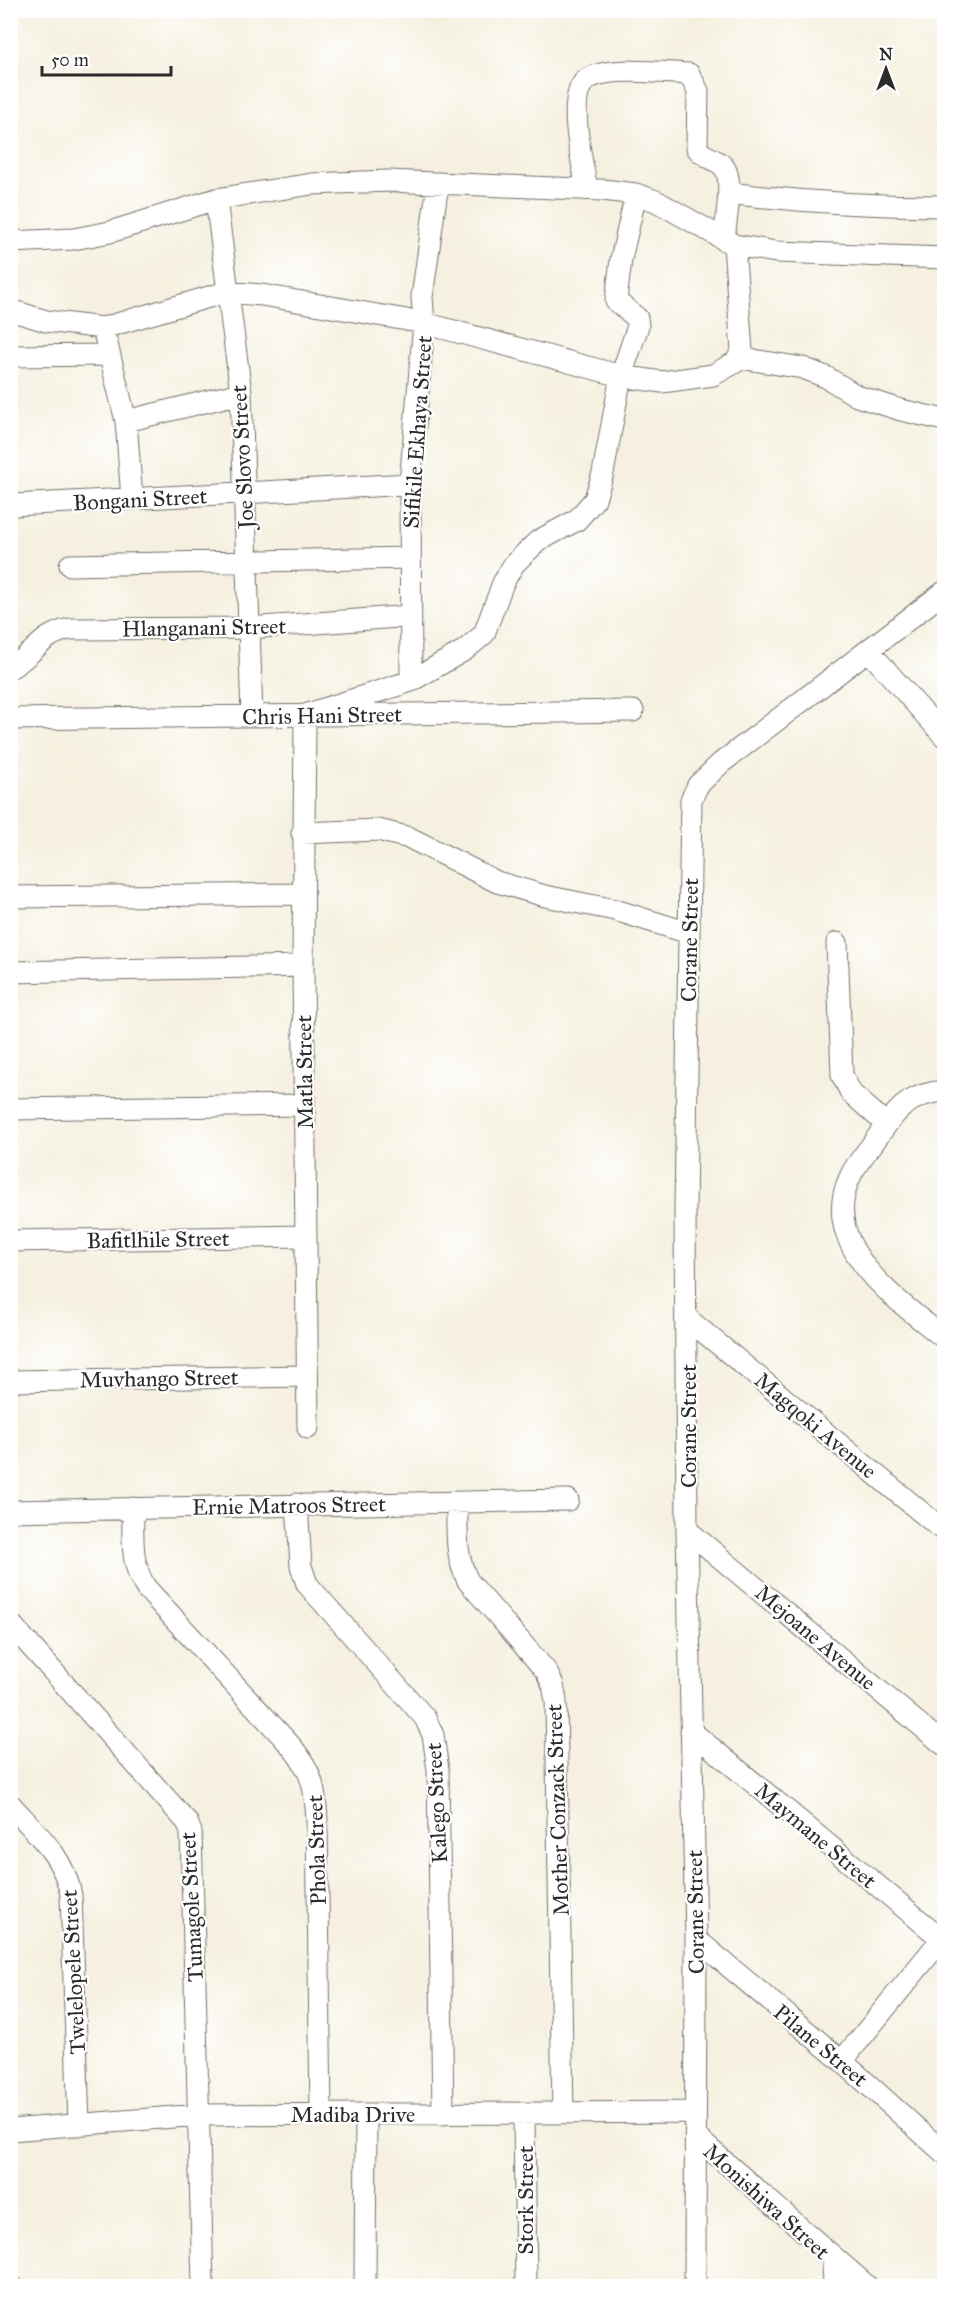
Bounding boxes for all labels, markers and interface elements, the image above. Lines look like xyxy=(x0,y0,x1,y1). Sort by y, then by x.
scale bar xyxy=(42,39,171,77)
north arrow xyxy=(856,39,916,99)
text: N xyxy=(879,45,893,64)
text: 50 m xyxy=(51,49,89,71)
street label: Sifikile Ekhaya Street xyxy=(397,334,438,530)
street label: Joe Slovo Street xyxy=(225,384,260,532)
street label: Bongani Street xyxy=(72,482,208,517)
street label: Hlanganani Street xyxy=(122,613,287,642)
street label: Chris Hani Street xyxy=(242,701,402,730)
street label: Corane Street xyxy=(675,877,704,1002)
street label: Matla Street xyxy=(290,1014,319,1129)
street label: Bafitlhile Street xyxy=(86,1225,230,1254)
street label: Muvhango Street xyxy=(79,1364,239,1393)
street label: Corane Street xyxy=(675,1364,702,1488)
street label: Magqoki Avenue xyxy=(749,1367,882,1484)
street label: Ernie Matroos Street xyxy=(192,1490,386,1521)
street label: Mejoane Avenue xyxy=(750,1579,882,1696)
street label: Mother Conzack Street xyxy=(540,1703,575,1917)
street label: Kalego Street xyxy=(420,1742,453,1864)
street label: Maymane Street xyxy=(749,1777,882,1894)
street label: Phola Street xyxy=(301,1794,332,1906)
street label: Tumagole Street xyxy=(174,1831,209,1983)
street label: Corane Street xyxy=(681,1849,710,1974)
street label: Twelelopele Street xyxy=(56,1889,91,2055)
street label: Pilane Street xyxy=(768,1998,873,2093)
street label: Madiba Drive xyxy=(291,2101,415,2128)
street label: Monishiwa Street xyxy=(698,2138,836,2265)
street label: Stork Street xyxy=(512,2145,539,2255)

